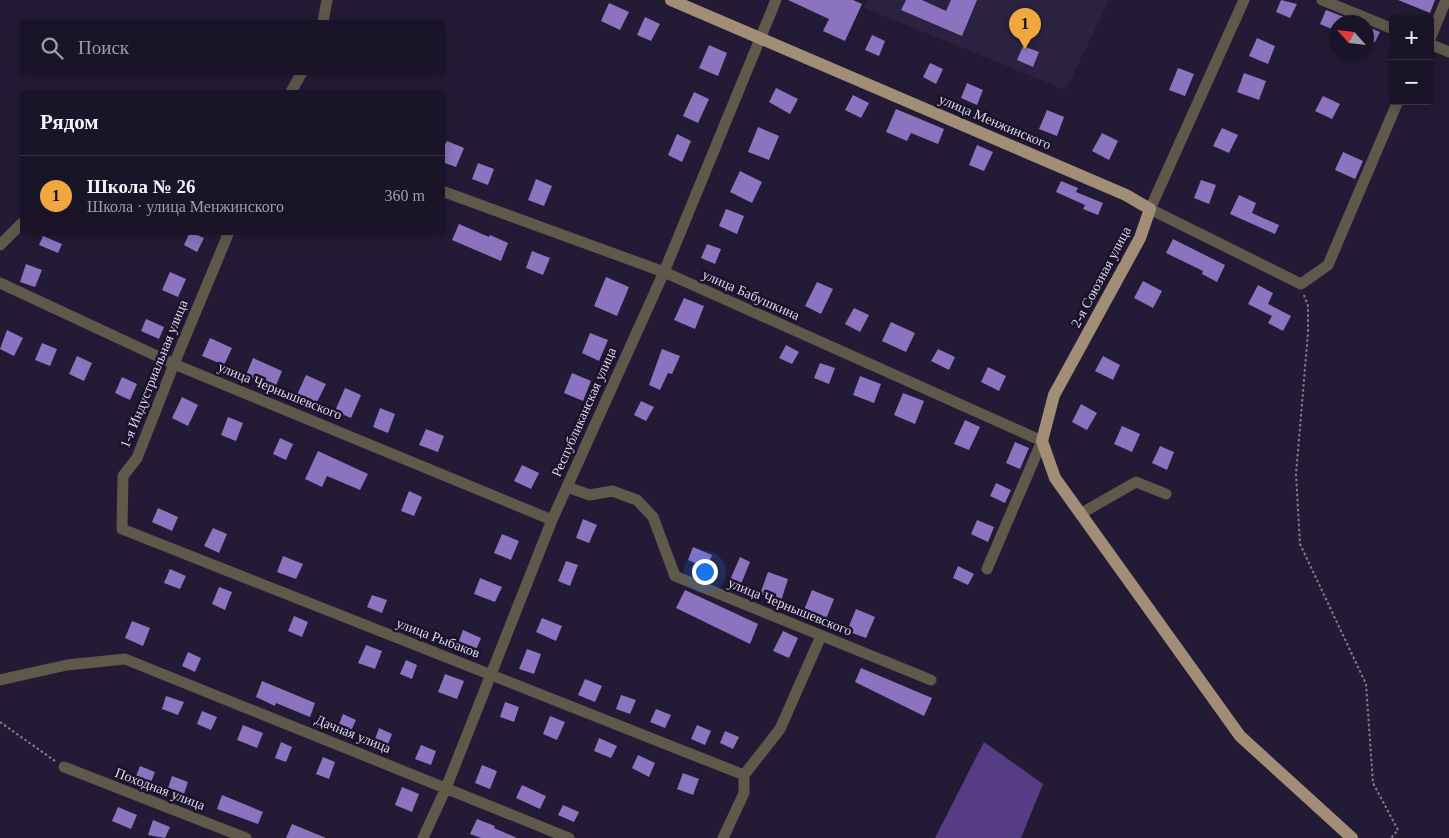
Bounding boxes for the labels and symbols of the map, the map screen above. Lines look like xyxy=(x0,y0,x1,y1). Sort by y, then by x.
pin: 1 xyxy=(1009,8,1041,49)
north arrow xyxy=(1329,15,1374,60)
street label: улица Менжинского xyxy=(937,92,1053,152)
street label: 2-я Союзная улица xyxy=(1068,223,1134,330)
street label: улица Бабушкина xyxy=(700,267,803,323)
street label: 1-я Индустриальная улица xyxy=(117,297,191,450)
street label: Республиканская улица xyxy=(549,344,620,479)
street label: улица Чернышевского xyxy=(216,359,344,423)
your location xyxy=(692,559,718,585)
street label: улица Чернышевского xyxy=(726,575,854,639)
street label: улица Рыбаков xyxy=(394,615,482,661)
street label: Дачная улица xyxy=(313,712,394,756)
street label: Походная улица xyxy=(113,765,208,813)

